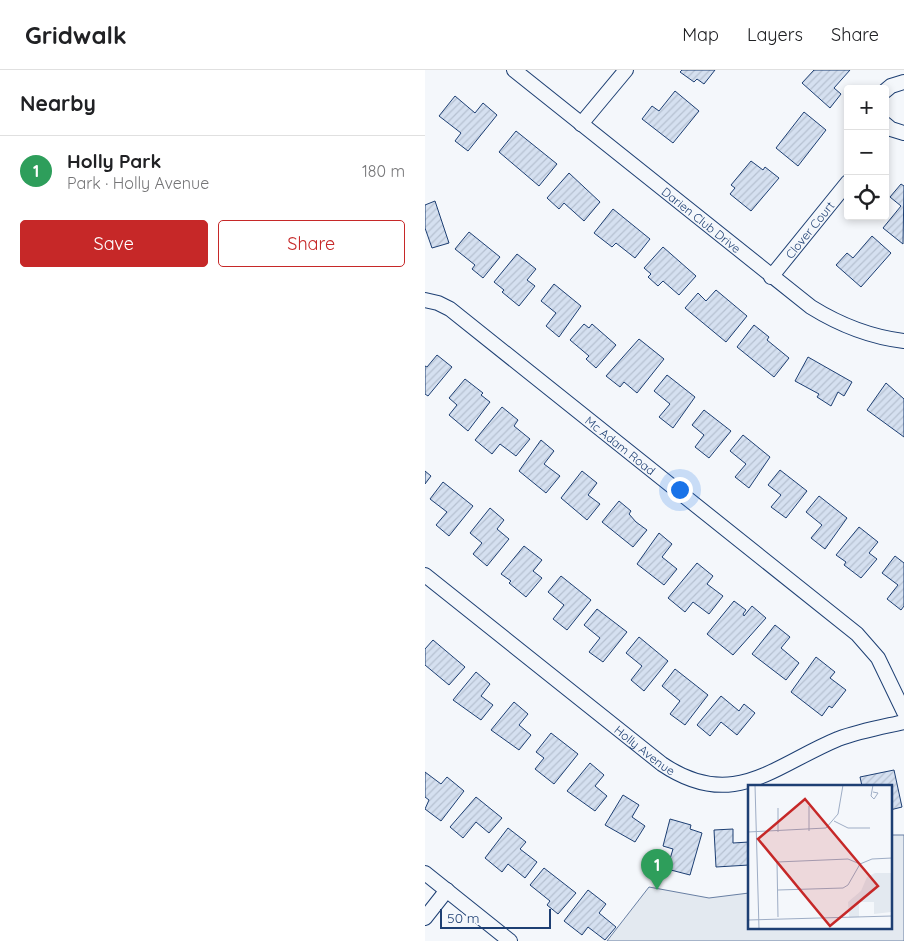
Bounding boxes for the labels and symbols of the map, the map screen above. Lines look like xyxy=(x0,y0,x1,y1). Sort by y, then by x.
street label: Darien Club Drive xyxy=(659,184,744,256)
street label: Clover Court xyxy=(782,198,837,261)
street label: Mc Adam Road xyxy=(582,413,659,478)
your location xyxy=(667,477,693,503)
street label: Holly Avenue xyxy=(612,722,678,778)
inset map xyxy=(748,785,892,928)
pin: 1 xyxy=(641,849,673,890)
scale bar xyxy=(440,906,551,929)

